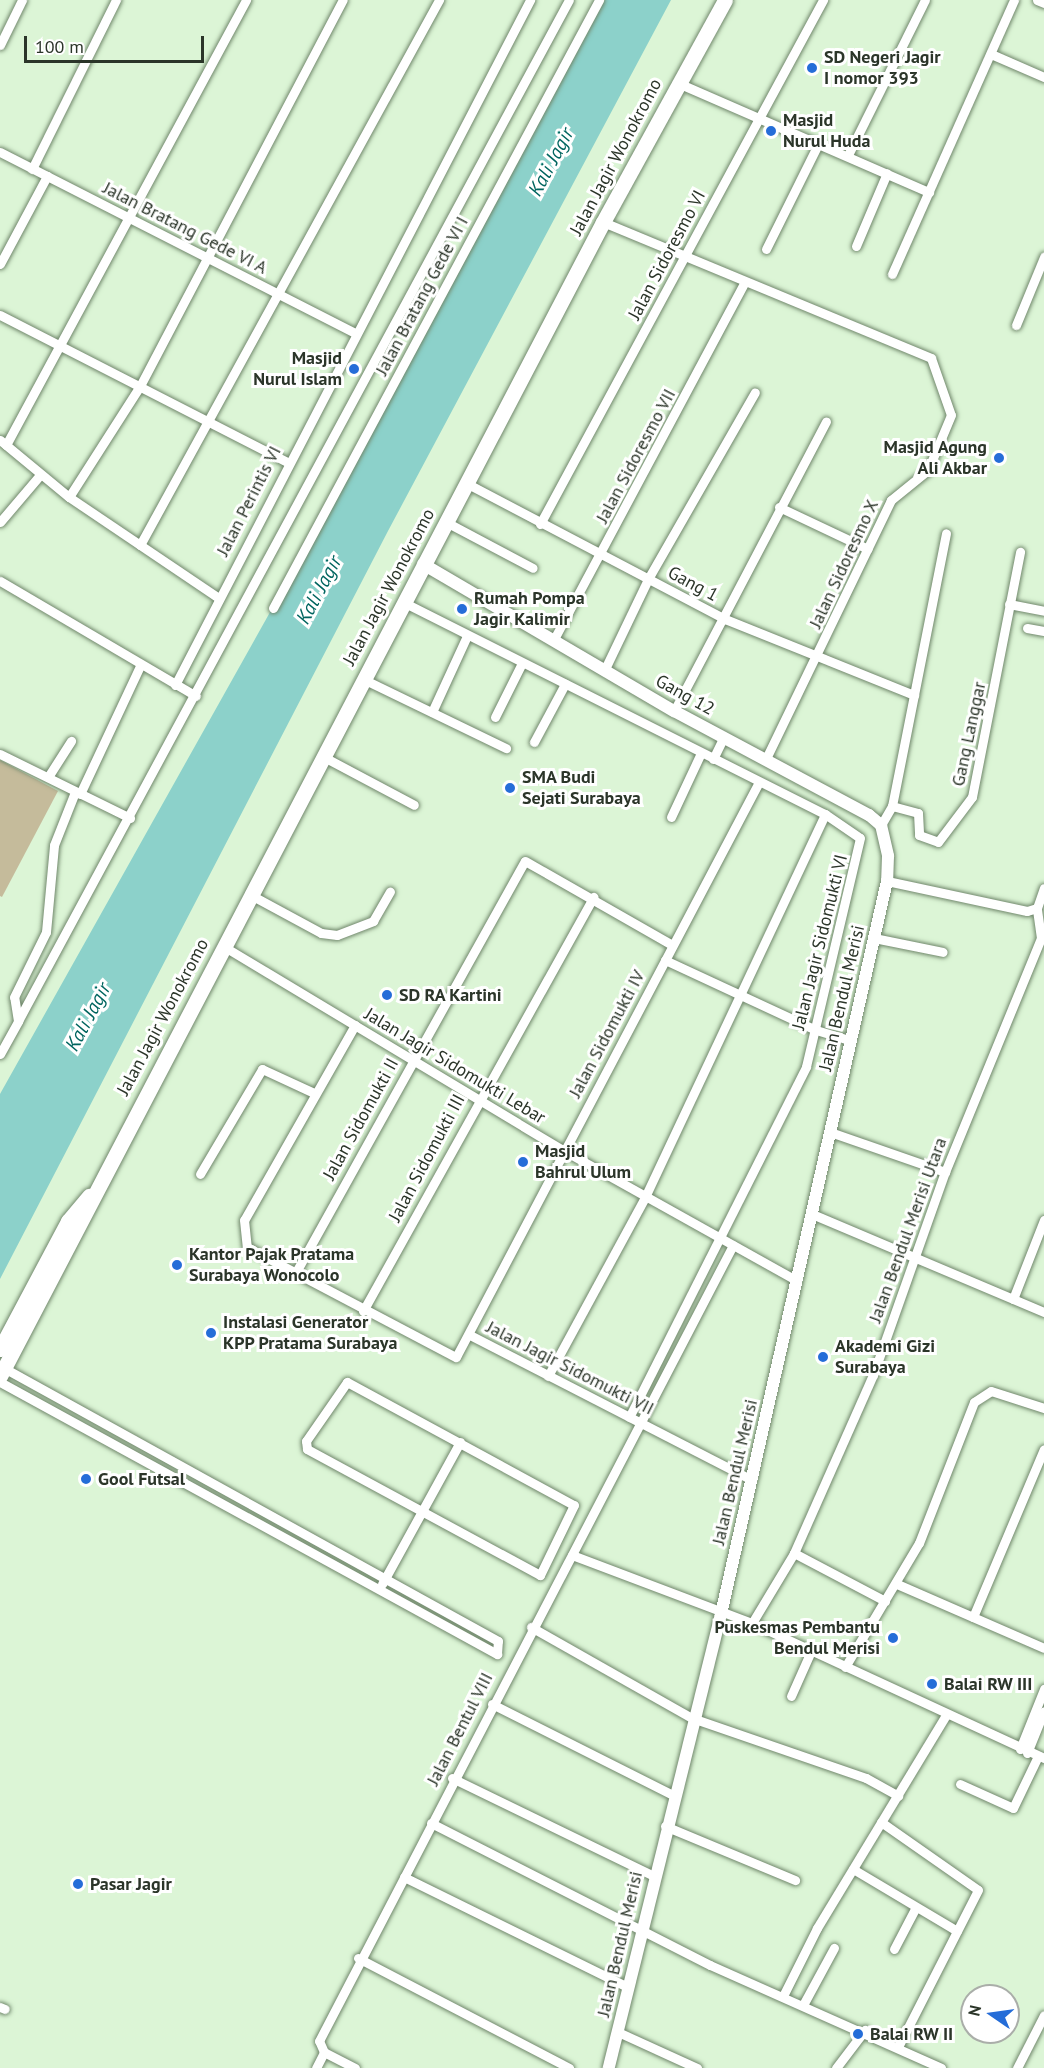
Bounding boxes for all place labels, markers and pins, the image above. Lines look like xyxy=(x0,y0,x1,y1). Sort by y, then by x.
place label: SD Negeri Jagir I nomor 393 xyxy=(824,47,941,90)
marker: SD Negeri Jagir I nomor 393 xyxy=(805,61,819,75)
place label: Masjid Nurul Huda xyxy=(783,110,870,152)
marker: Masjid Nurul Huda xyxy=(764,124,778,138)
place label: Masjid Nurul Islam xyxy=(253,348,342,391)
marker: Masjid Nurul Islam xyxy=(347,362,361,376)
place label: Masjid Agung Ali Akbar xyxy=(883,437,987,480)
marker: Masjid Agung Ali Akbar xyxy=(992,451,1006,465)
place label: Rumah Pompa Jagir Kalimir xyxy=(474,588,585,630)
marker: Rumah Pompa Jagir Kalimir xyxy=(455,602,469,616)
place label: SMA Budi Sejati Surabaya xyxy=(522,767,641,810)
marker: SMA Budi Sejati Surabaya xyxy=(503,781,517,795)
place label: SD RA Kartini xyxy=(399,984,503,1006)
marker: SD RA Kartini xyxy=(380,988,394,1002)
place label: Masjid Bahrul Ulum xyxy=(535,1141,631,1184)
marker: Masjid Bahrul Ulum xyxy=(516,1155,530,1169)
place label: Kantor Pajak Pratama Surabaya Wonocolo xyxy=(189,1244,355,1286)
marker: Kantor Pajak Pratama Surabaya Wonocolo xyxy=(170,1258,184,1272)
place label: Instalasi Generator KPP Pratama Surabaya xyxy=(223,1312,398,1354)
marker: Instalasi Generator KPP Pratama Surabaya xyxy=(204,1326,218,1340)
place label: Akademi Gizi Surabaya xyxy=(835,1336,935,1378)
marker: Akademi Gizi Surabaya xyxy=(816,1350,830,1364)
place label: Gool Futsal xyxy=(98,1468,185,1490)
marker: Gool Futsal xyxy=(79,1472,93,1486)
place label: Puskesmas Pembantu Bendul Merisi xyxy=(714,1617,880,1660)
marker: Puskesmas Pembantu Bendul Merisi xyxy=(884,1629,902,1647)
place label: Balai RW III xyxy=(944,1673,1033,1695)
marker: Balai RW III xyxy=(925,1677,939,1691)
place label: Pasar Jagir xyxy=(90,1873,172,1895)
marker: Pasar Jagir xyxy=(71,1877,85,1891)
place label: Balai RW II xyxy=(870,2023,954,2045)
marker: Balai RW II xyxy=(851,2027,865,2041)

